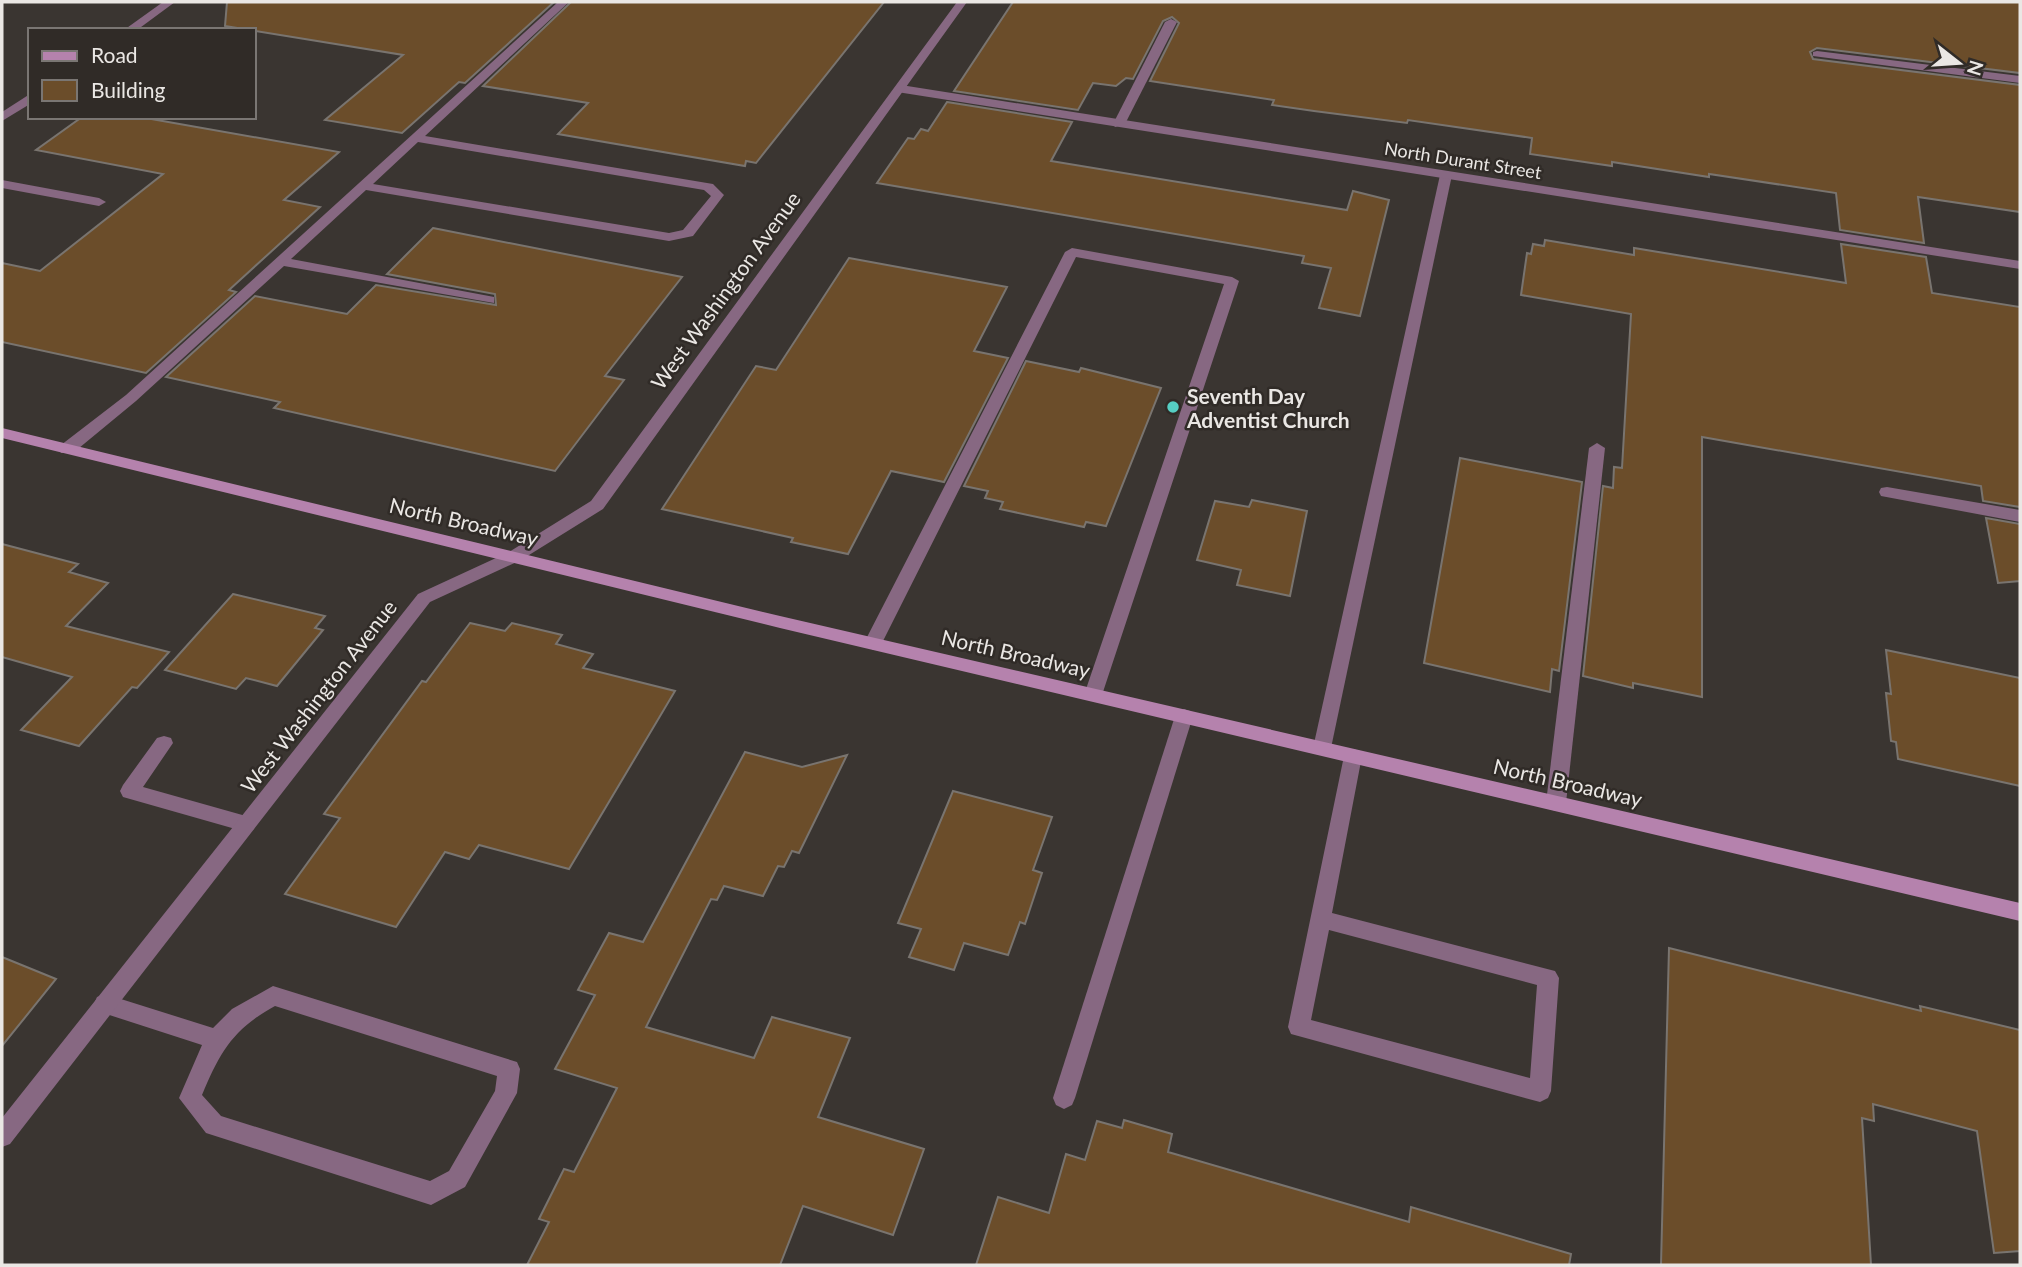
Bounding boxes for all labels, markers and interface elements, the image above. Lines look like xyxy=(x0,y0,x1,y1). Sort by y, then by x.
legend xyxy=(28,28,256,119)
north arrow xyxy=(1924,28,1994,98)
text: Road xyxy=(91,42,138,67)
text: N xyxy=(1963,58,1989,78)
text: Building xyxy=(91,77,166,102)
street label: North Durant Street xyxy=(1383,137,1544,183)
street label: West Washington Avenue xyxy=(645,186,805,394)
place label: Seventh Day Adventist Church xyxy=(1186,383,1350,432)
marker: Seventh Day Adventist Church xyxy=(1165,399,1181,415)
street label: North Broadway xyxy=(387,492,541,550)
street label: West Washington Avenue xyxy=(235,594,401,798)
street label: North Broadway xyxy=(939,624,1093,682)
street label: North Broadway xyxy=(1491,753,1645,811)

